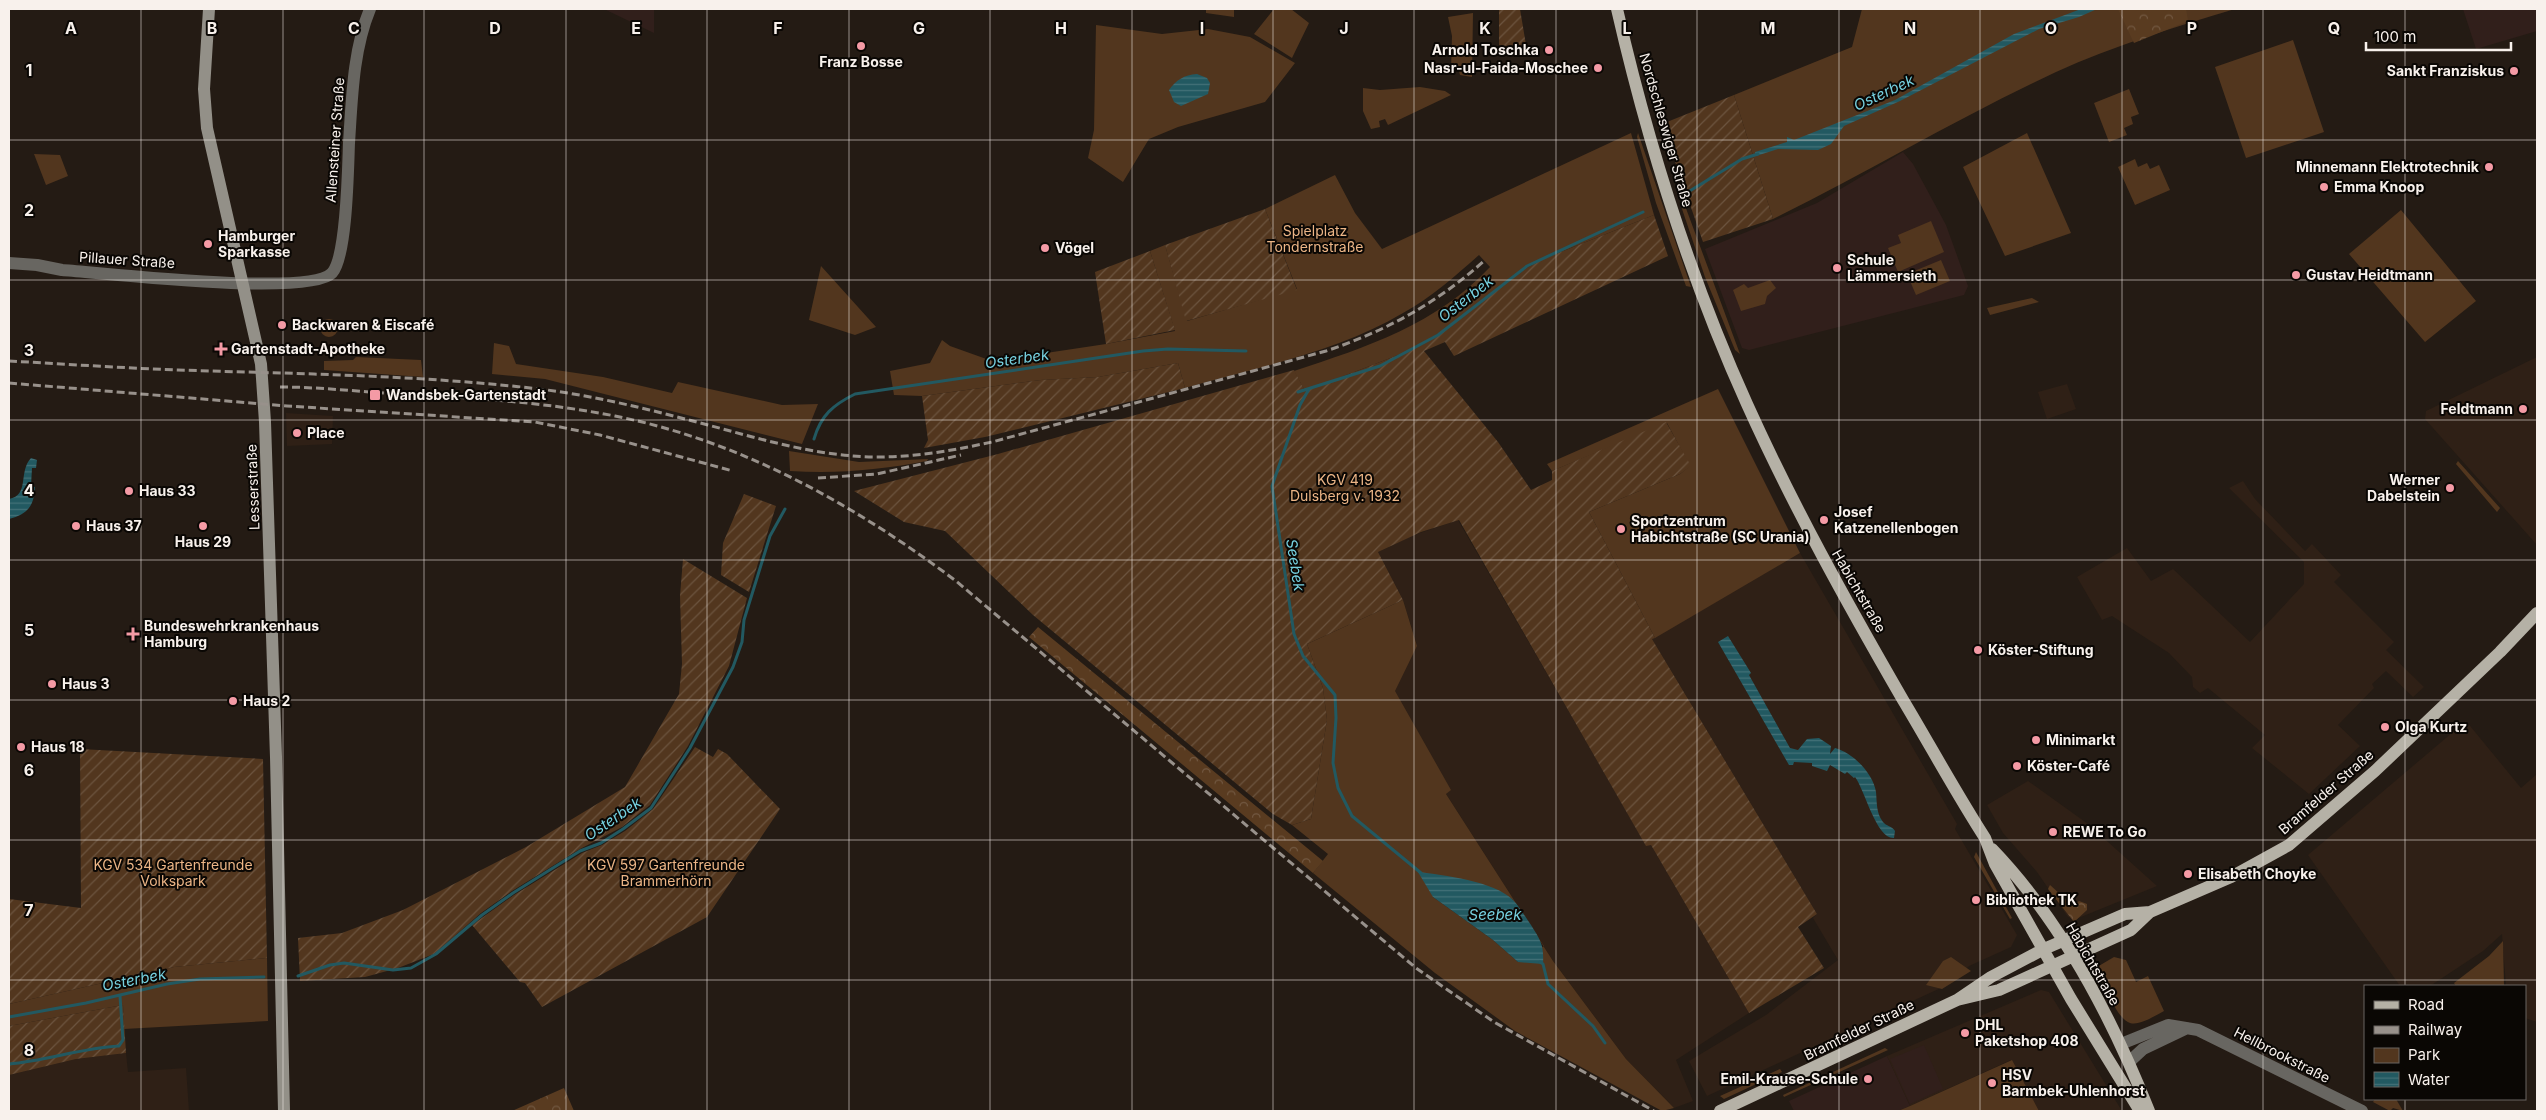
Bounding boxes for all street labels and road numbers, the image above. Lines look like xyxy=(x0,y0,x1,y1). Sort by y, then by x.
street label: Nordschleswiger Straße xyxy=(1636,51,1697,209)
street label: Allensteiner Straße xyxy=(322,77,347,203)
street label: Pillauer Straße xyxy=(79,248,176,271)
street label: Lesserstraße xyxy=(243,444,262,530)
street label: Habichtstraße xyxy=(1829,546,1890,635)
street label: Bramfelder Straße xyxy=(2275,746,2377,838)
street label: Habichtstraße xyxy=(2063,919,2124,1008)
street label: Bramfelder Straße xyxy=(1801,996,1917,1064)
street label: Hellbrookstraße xyxy=(2231,1023,2333,1086)

